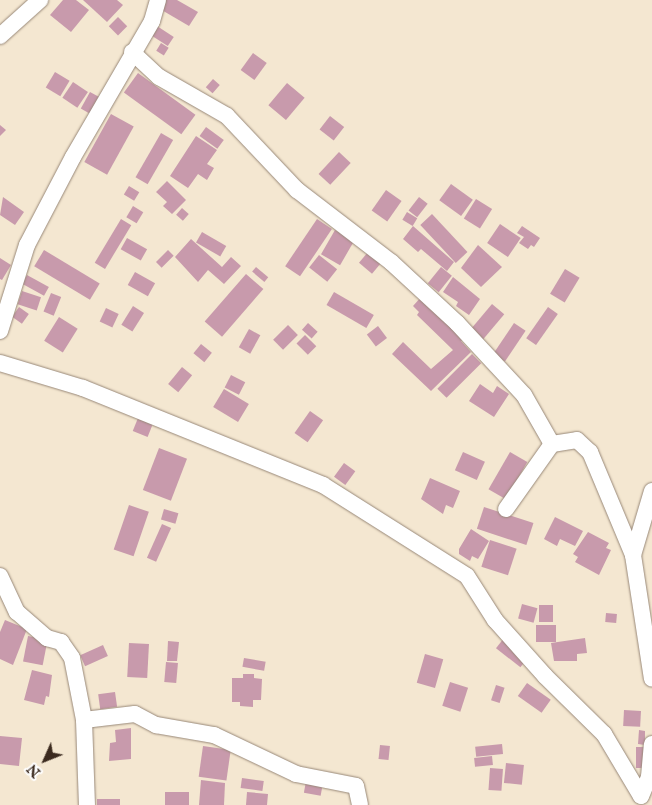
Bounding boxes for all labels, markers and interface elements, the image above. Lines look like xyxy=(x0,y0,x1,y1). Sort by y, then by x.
north arrow xyxy=(20,735,70,785)
text: N xyxy=(24,760,45,781)

